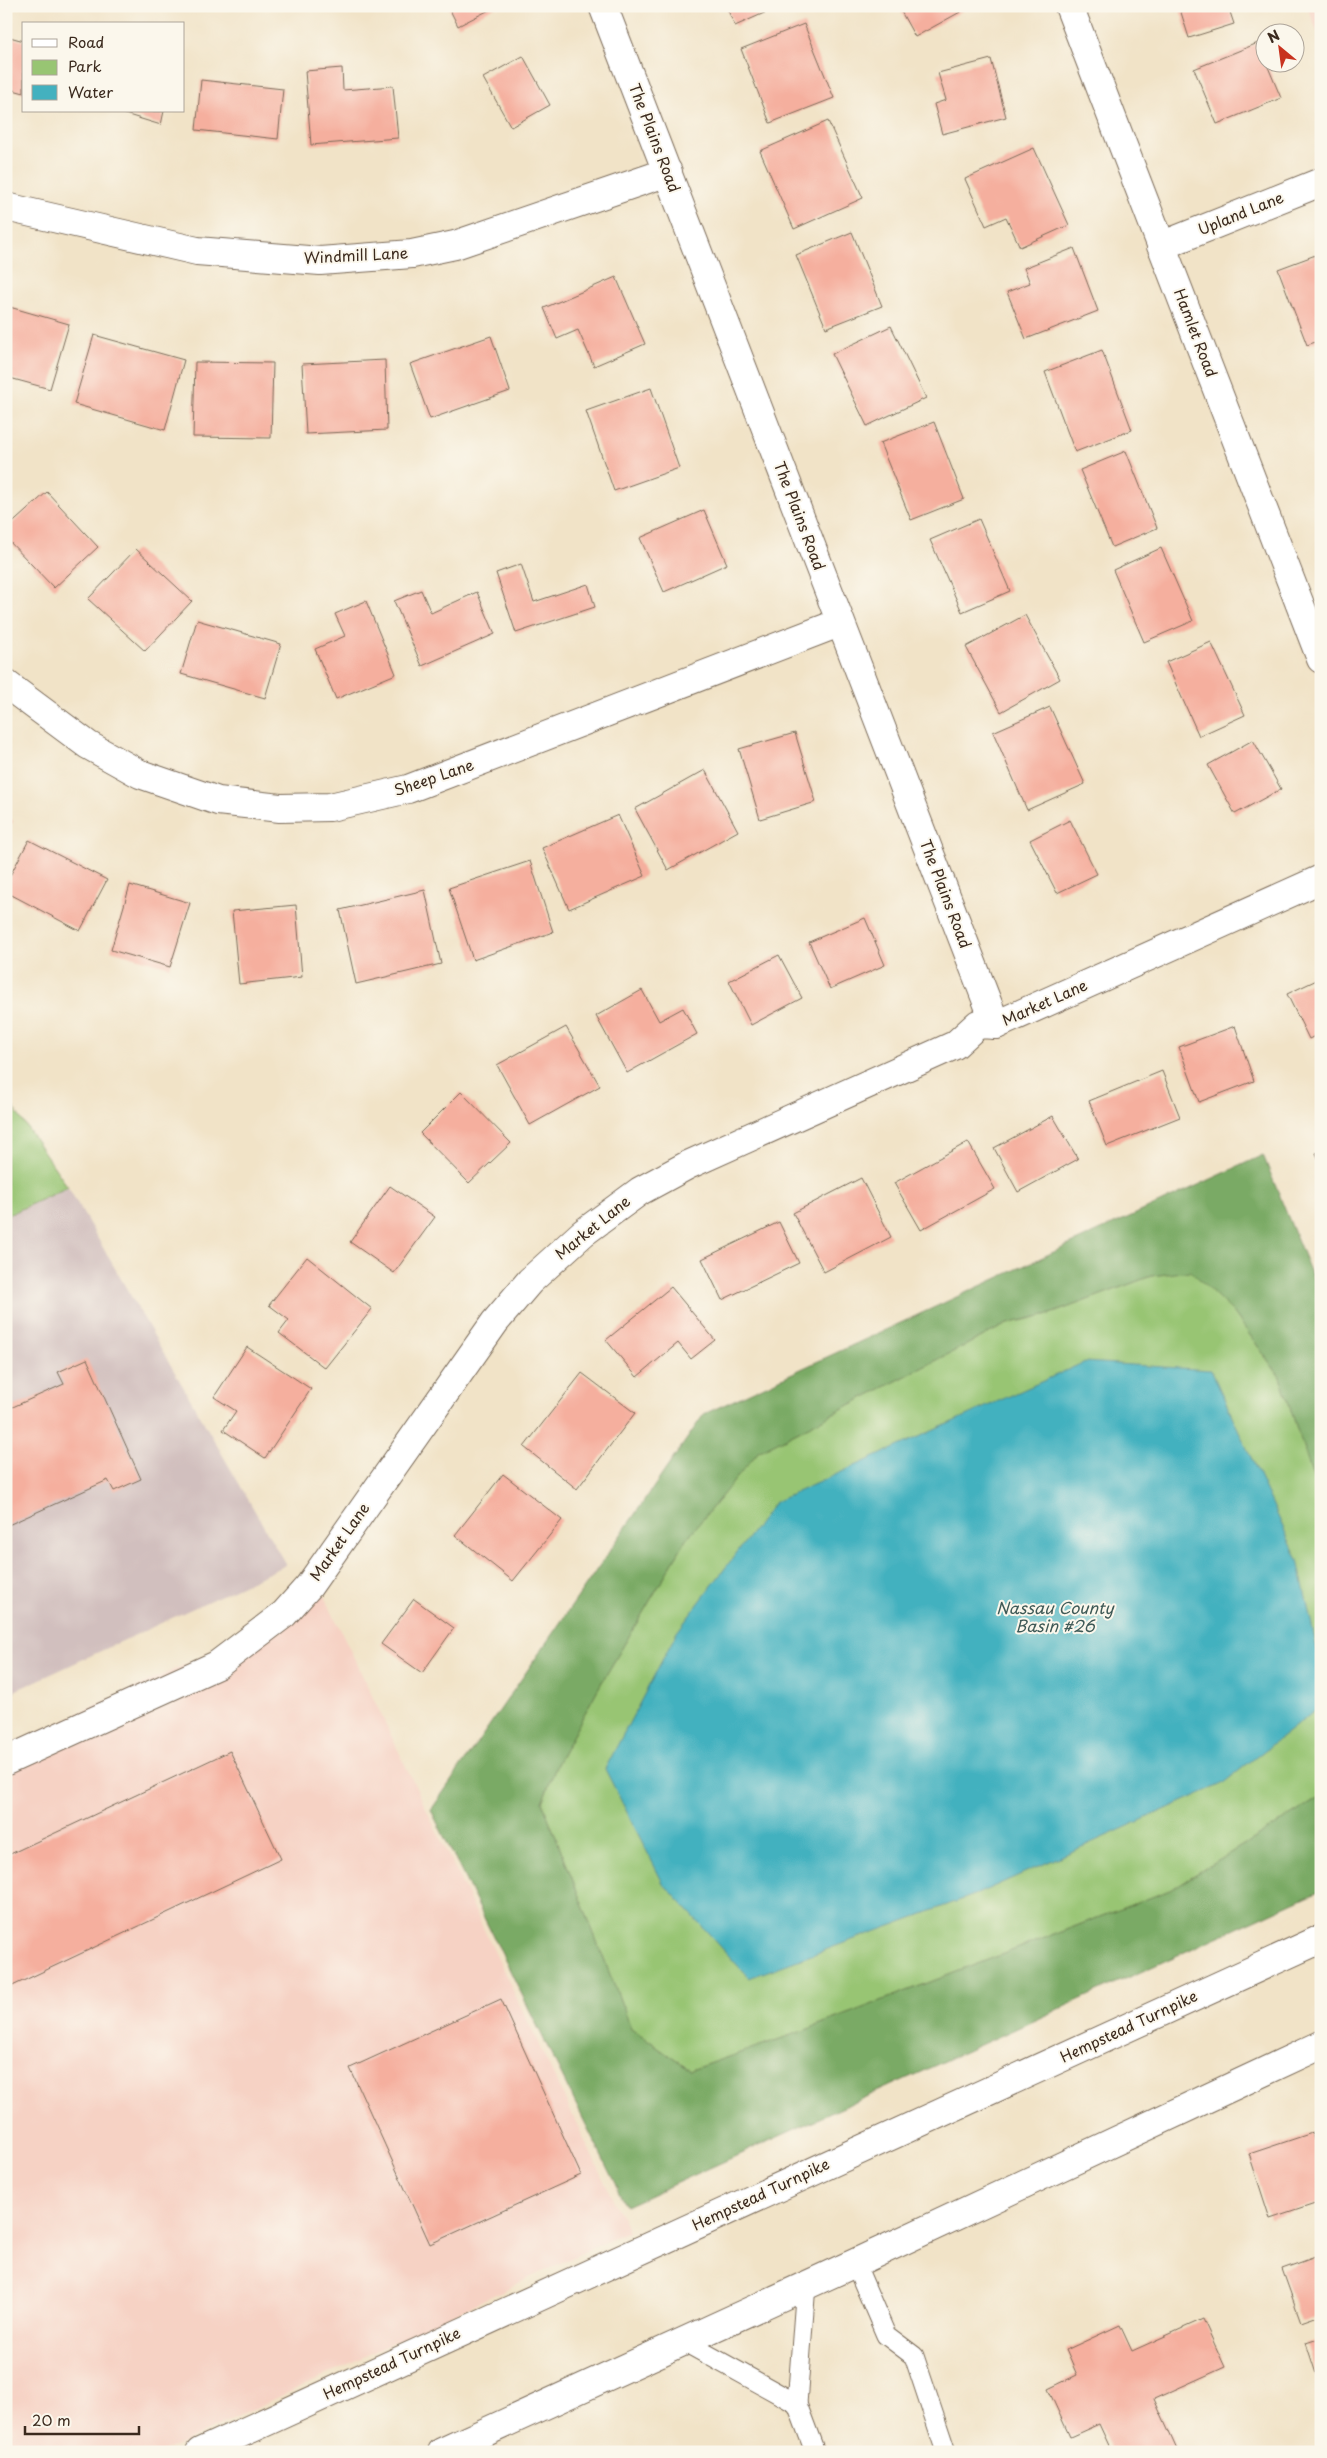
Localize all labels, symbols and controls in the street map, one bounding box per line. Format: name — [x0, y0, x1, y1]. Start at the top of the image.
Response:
legend — [22, 22, 185, 112]
north arrow — [1254, 22, 1304, 72]
text: N — [1264, 24, 1283, 48]
text: Road — [68, 30, 104, 53]
text: Park — [68, 54, 102, 77]
text: Water — [68, 80, 113, 103]
street label: The Plains Road — [624, 80, 687, 195]
street label: Upland Lane — [1194, 185, 1287, 240]
street label: Windmill Lane — [303, 240, 409, 269]
street label: Hamlet Road — [1169, 285, 1224, 380]
street label: The Plains Road — [769, 458, 832, 573]
street label: Sheep Lane — [390, 752, 477, 801]
street label: The Plains Road — [915, 836, 978, 951]
street label: Market Lane — [998, 973, 1091, 1031]
street label: Market Lane — [549, 1189, 635, 1264]
street label: Market Lane — [303, 1497, 374, 1585]
water label: Nassau County Basin #26 — [996, 1595, 1115, 1637]
street label: Hempstead Turnpike — [1056, 1984, 1201, 2068]
street label: Hempstead Turnpike — [688, 2152, 833, 2236]
street label: Hempstead Turnpike — [319, 2321, 464, 2405]
scale bar — [25, 2403, 139, 2435]
text: 20 m — [32, 2408, 71, 2431]

